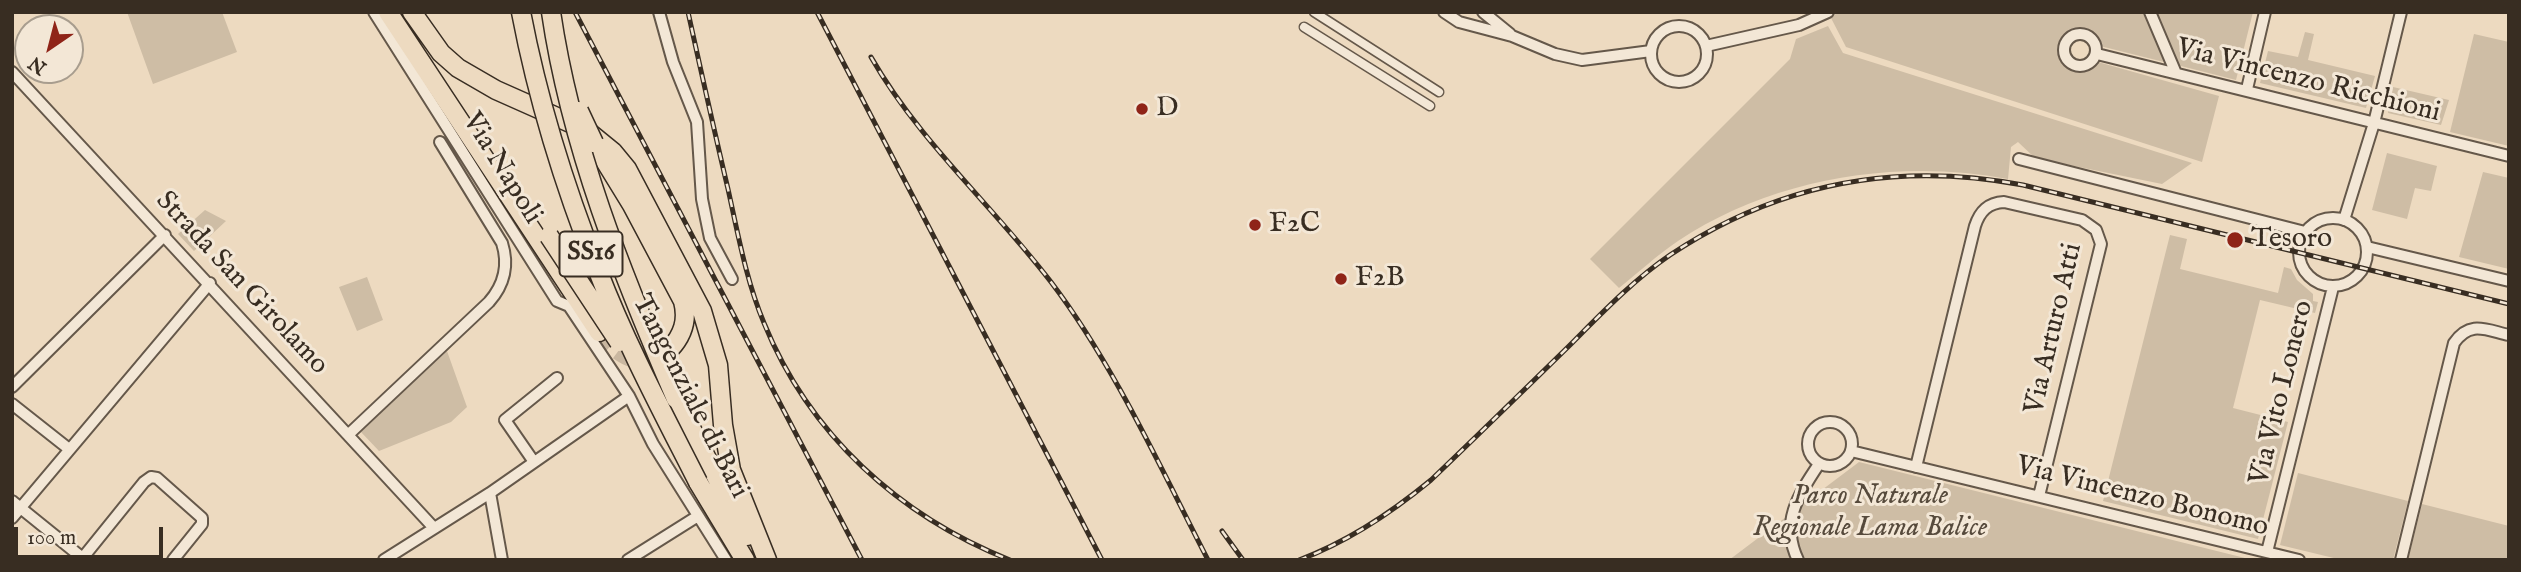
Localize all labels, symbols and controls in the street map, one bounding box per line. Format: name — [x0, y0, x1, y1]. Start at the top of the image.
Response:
north arrow — [14, 14, 84, 84]
street label: Via Vincenzo Ricchioni — [2173, 33, 2443, 131]
text: N — [24, 50, 52, 79]
place label: D — [1156, 92, 1178, 126]
marker: D — [1134, 101, 1150, 117]
street label: Via Napoli — [454, 107, 548, 231]
street label: Strada San Girolamo — [147, 185, 335, 383]
place label: F2C — [1269, 208, 1320, 242]
marker: F2C — [1247, 217, 1263, 233]
place label: Tesoro — [2251, 223, 2332, 257]
marker: Tesoro — [2225, 230, 2245, 250]
road number: SS16 — [560, 232, 622, 276]
street label: Via Arturo Atti — [2019, 240, 2091, 418]
place label: F2B — [1355, 262, 1404, 296]
marker: F2B — [1333, 271, 1349, 287]
street label: Tangenziale di Bari — [623, 289, 755, 505]
street label: Via Vito Lonero — [2244, 297, 2322, 489]
street label: Via Vincenzo Bonomo — [2012, 450, 2272, 546]
park label: Parco Naturale Regionale Lama Balice — [1753, 480, 1987, 546]
scale bar — [18, 512, 166, 556]
text: 100 m — [27, 525, 76, 552]

